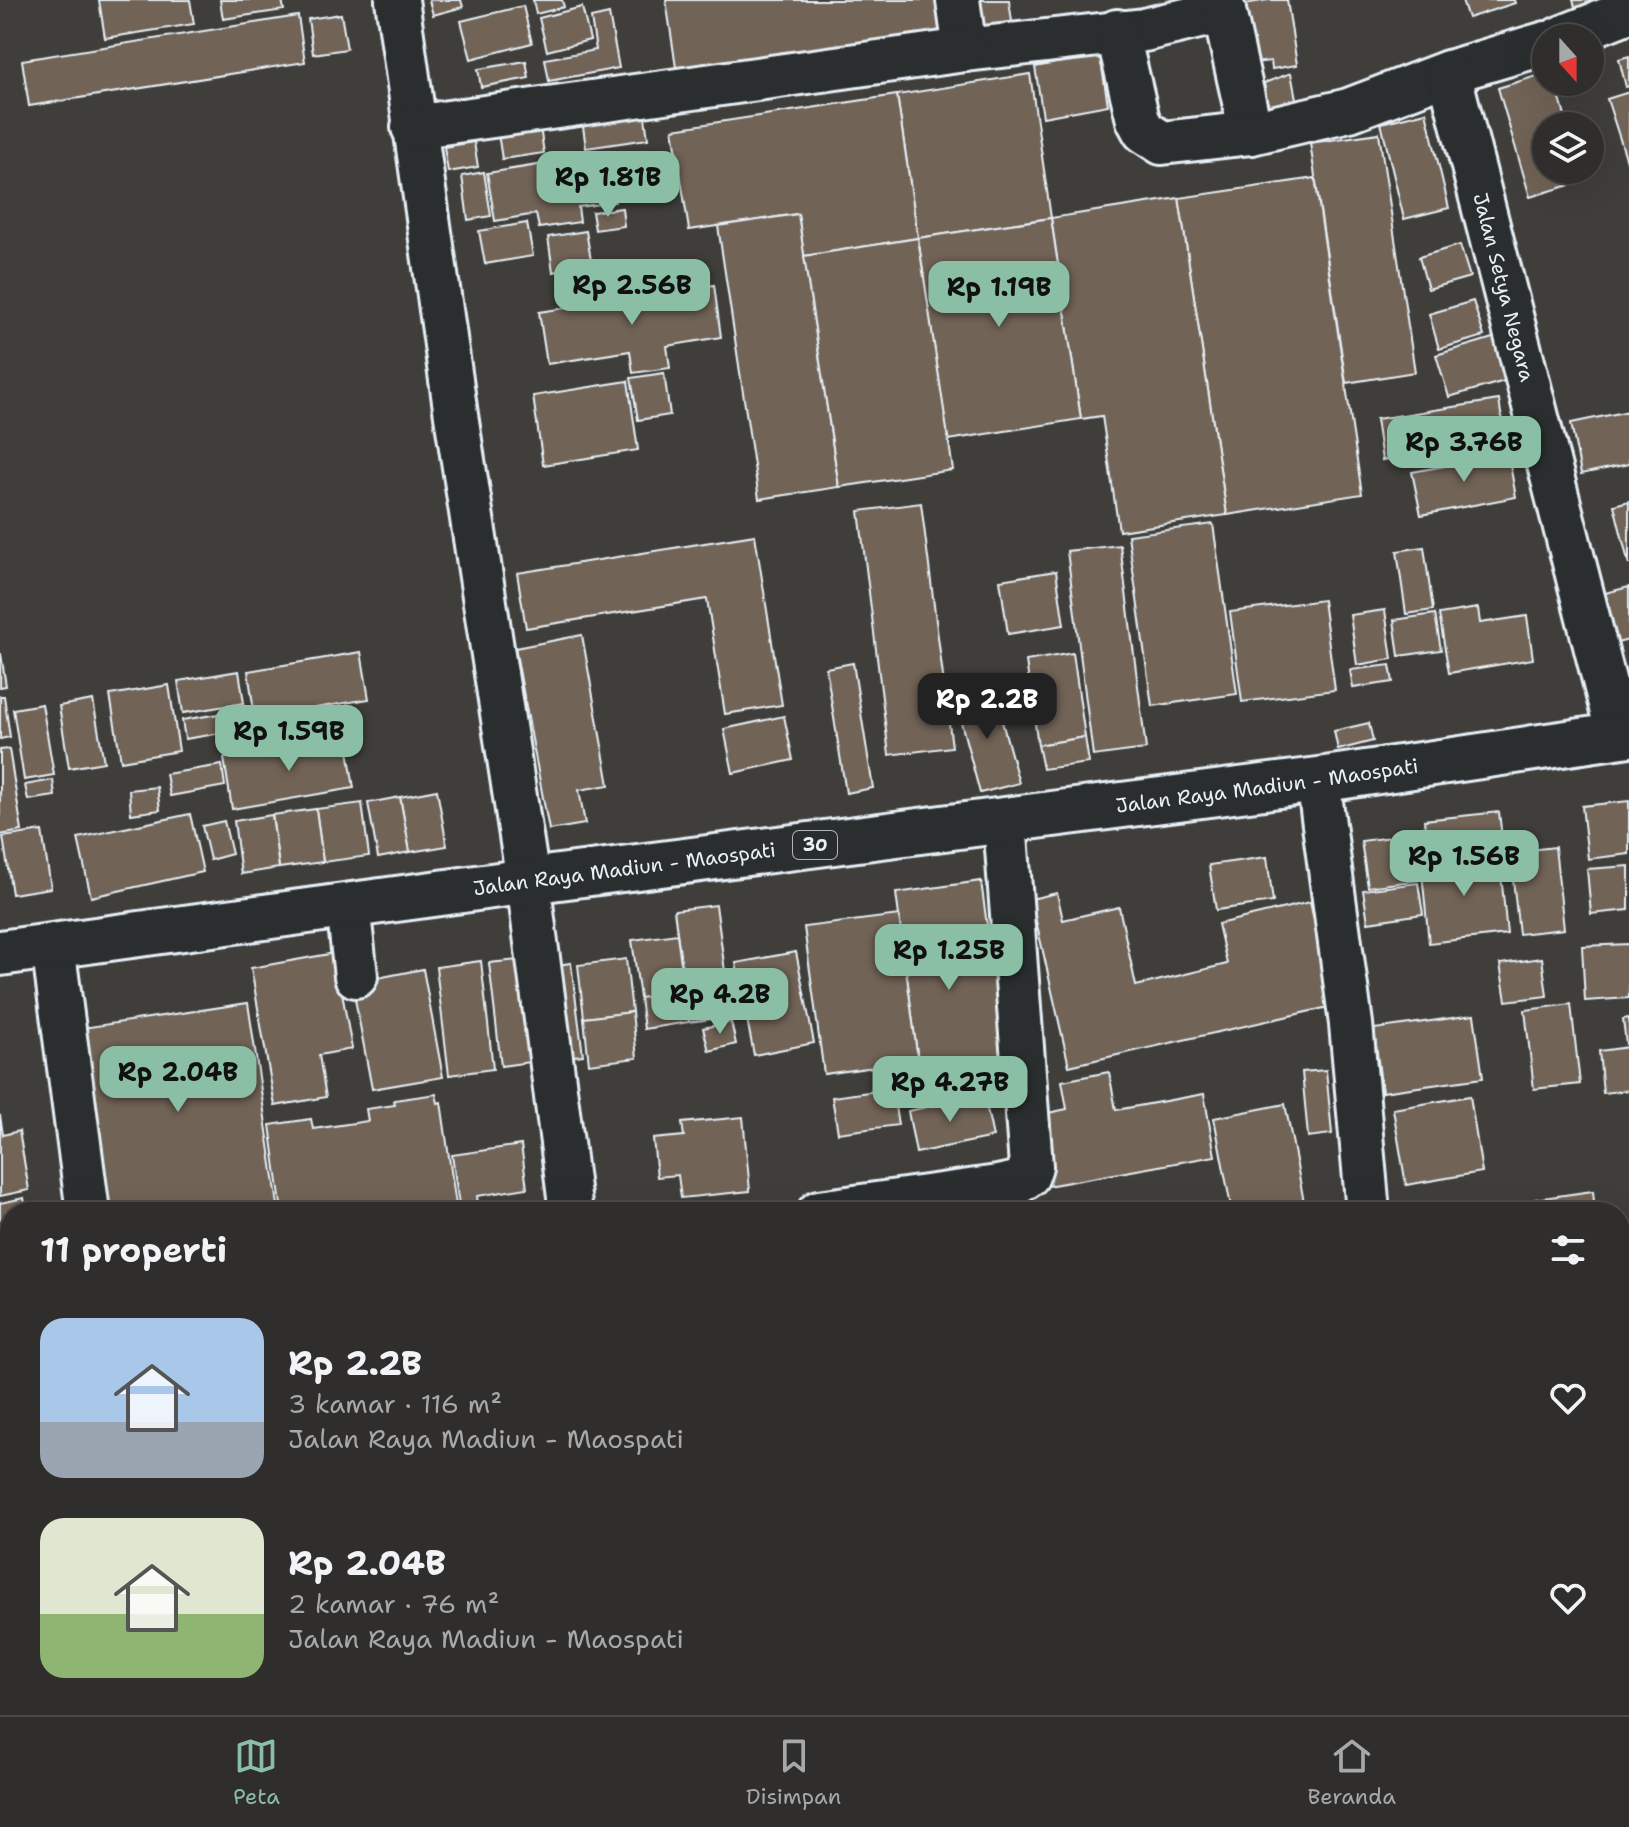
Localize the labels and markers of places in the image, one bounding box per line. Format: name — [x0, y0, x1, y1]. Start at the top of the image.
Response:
pin: Rp 1.81B — [525, 151, 691, 219]
pin: Rp 2.56B — [549, 259, 715, 327]
pin: Rp 1.19B — [916, 261, 1082, 329]
pin: Rp 3.76B — [1381, 416, 1547, 484]
pin: Rp 2.2B — [913, 673, 1061, 741]
pin: Rp 1.59B — [206, 705, 372, 773]
pin: Rp 1.56B — [1381, 830, 1547, 898]
pin: Rp 1.25B — [866, 924, 1032, 992]
pin: Rp 4.2B — [646, 968, 794, 1036]
pin: Rp 2.04B — [95, 1046, 261, 1114]
pin: Rp 4.27B — [867, 1056, 1033, 1124]

